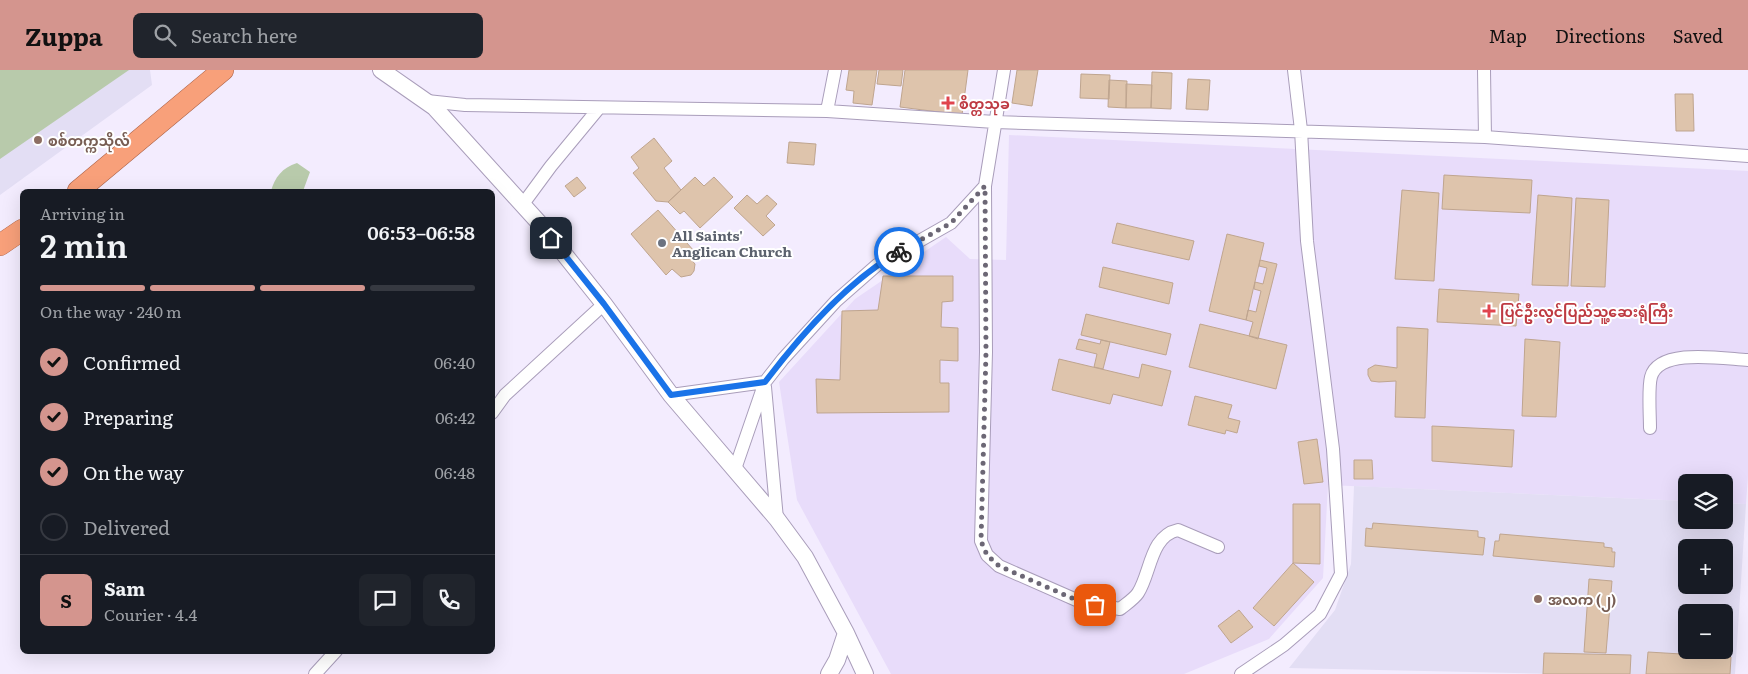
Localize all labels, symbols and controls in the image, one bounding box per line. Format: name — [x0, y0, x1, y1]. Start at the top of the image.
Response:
search box — [133, 13, 483, 58]
text: Zuppa — [25, 18, 103, 53]
icon: search — [151, 21, 179, 49]
text: Search here — [191, 21, 297, 49]
text: Map — [1489, 22, 1527, 49]
text: Directions — [1555, 22, 1645, 49]
text: Saved — [1673, 22, 1723, 49]
place label: စိတ္တသုခ — [959, 93, 1010, 116]
marker: စိတ္တသုခ — [941, 96, 955, 110]
place label: စစ်‌တက္ကသိုလ် — [48, 130, 130, 153]
marker: စစ်‌တက္ကသိုလ် — [32, 134, 44, 146]
text: Arriving in — [40, 201, 125, 225]
pin — [530, 217, 572, 259]
text: 06:53–06:58 — [367, 218, 475, 246]
text: 2 min — [40, 220, 128, 268]
icon: home — [537, 224, 565, 252]
place label: All Saints' Anglican Church — [672, 225, 792, 261]
courier — [874, 227, 924, 277]
marker: All Saints' Anglican Church — [656, 237, 668, 249]
icon: bike — [885, 238, 913, 266]
text: On the way · 240 m — [40, 299, 182, 323]
place label: ပြင်ဦးလွင်ပြည်သူ့ဆေးရုံကြီး — [1500, 301, 1673, 324]
marker: ပြင်ဦးလွင်ပြည်သူ့ဆေးရုံကြီး — [1482, 304, 1496, 318]
icon: check — [40, 348, 68, 376]
text: Confirmed — [83, 348, 181, 376]
text: 06:40 — [434, 350, 475, 374]
icon: check — [40, 403, 68, 431]
text: Preparing — [83, 403, 173, 431]
text: 06:42 — [435, 405, 475, 429]
icon: check — [40, 458, 68, 486]
text: On the way — [83, 458, 184, 486]
text: 06:48 — [435, 460, 475, 484]
map controls — [1678, 474, 1733, 659]
button: layers — [1678, 474, 1733, 529]
text: Delivered — [83, 513, 170, 541]
button: + — [1678, 539, 1733, 594]
text: Sam — [104, 574, 145, 602]
button: chat — [359, 574, 411, 626]
button: phone — [423, 574, 475, 626]
pin — [1074, 584, 1116, 626]
text: S — [60, 586, 72, 614]
place label: အလက (၂) — [1548, 589, 1616, 612]
icon: bag — [1081, 591, 1109, 619]
marker: အလက (၂) — [1532, 593, 1544, 605]
text: Courier · 4.4 — [104, 602, 197, 626]
button: − — [1678, 604, 1733, 659]

